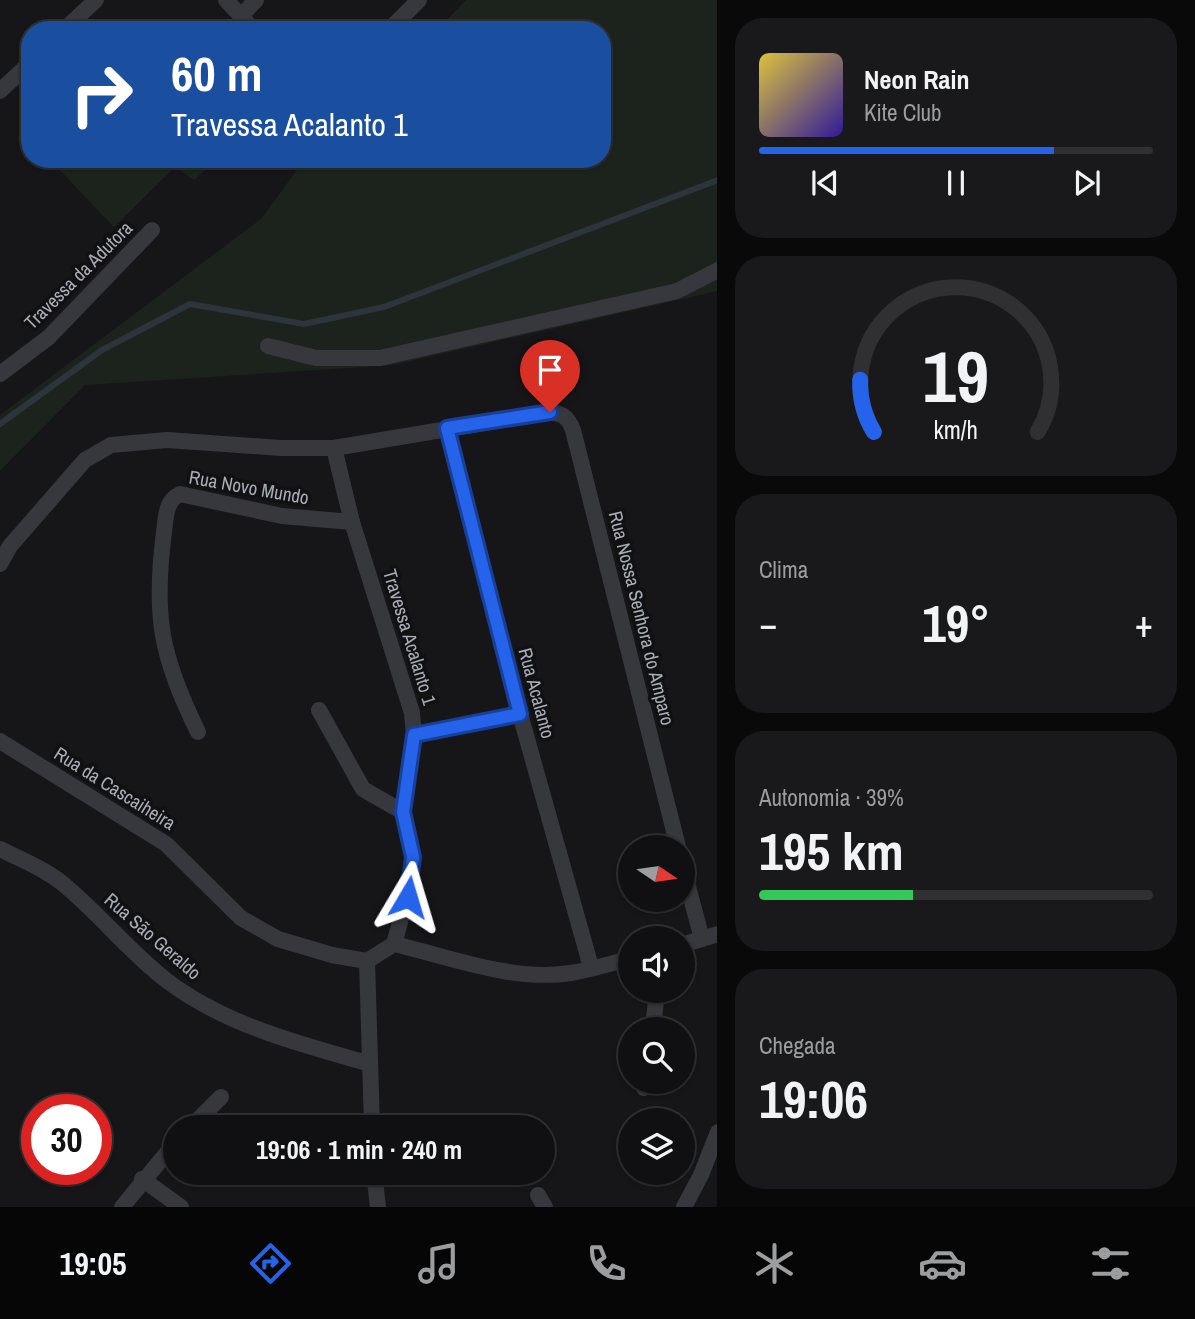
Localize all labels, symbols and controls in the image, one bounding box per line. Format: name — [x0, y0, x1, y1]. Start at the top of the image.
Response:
text: 60 m — [171, 40, 263, 106]
icon: right — [56, 49, 147, 140]
text: Neon Rain — [864, 62, 969, 97]
text: Kite Club — [864, 97, 942, 128]
text: Travessa Acalanto 1 — [171, 103, 408, 146]
icon: previous — [806, 164, 844, 202]
icon: pause — [937, 164, 975, 202]
icon: next — [1068, 164, 1106, 202]
street label: Travessa da Adutora — [18, 215, 138, 335]
text: 19 — [923, 327, 989, 425]
pin — [520, 340, 580, 412]
icon: arrive — [531, 351, 569, 389]
text: km/h — [934, 412, 978, 446]
street label: Rua Novo Mundo — [187, 464, 311, 510]
street label: Rua Nossa Senhora do Amparo — [603, 508, 681, 728]
text: Clima — [759, 554, 808, 585]
street label: Travessa Acalanto 1 — [377, 566, 443, 708]
text: 19° — [922, 588, 990, 658]
text: − — [759, 598, 777, 649]
text: + — [1135, 598, 1153, 649]
street label: Rua Acalanto — [512, 645, 562, 741]
street label: Rua da Cascaiheira — [49, 740, 181, 836]
text: Autonomia · 39% — [759, 782, 904, 813]
text: 195 km — [759, 816, 904, 886]
north arrow — [618, 835, 695, 912]
map controls — [618, 835, 695, 1185]
position arrow — [371, 860, 445, 934]
street label: Rua São Geraldo — [99, 887, 207, 985]
button: sound — [618, 926, 695, 1003]
button: search — [618, 1017, 695, 1094]
text: Chegada — [759, 1030, 836, 1061]
text: 19:06 — [759, 1064, 868, 1134]
speed limit sign: 30 — [21, 1094, 112, 1185]
button: layers — [618, 1108, 695, 1185]
text: 19:06 · 1 min · 240 m — [256, 1132, 462, 1167]
icon: directions — [246, 1239, 295, 1288]
icon: music — [414, 1239, 463, 1288]
icon: phone — [582, 1239, 631, 1288]
icon: climate — [750, 1239, 799, 1288]
icon: car — [918, 1239, 967, 1288]
icon: filters — [1086, 1239, 1135, 1288]
text: 19:05 — [60, 1242, 127, 1285]

